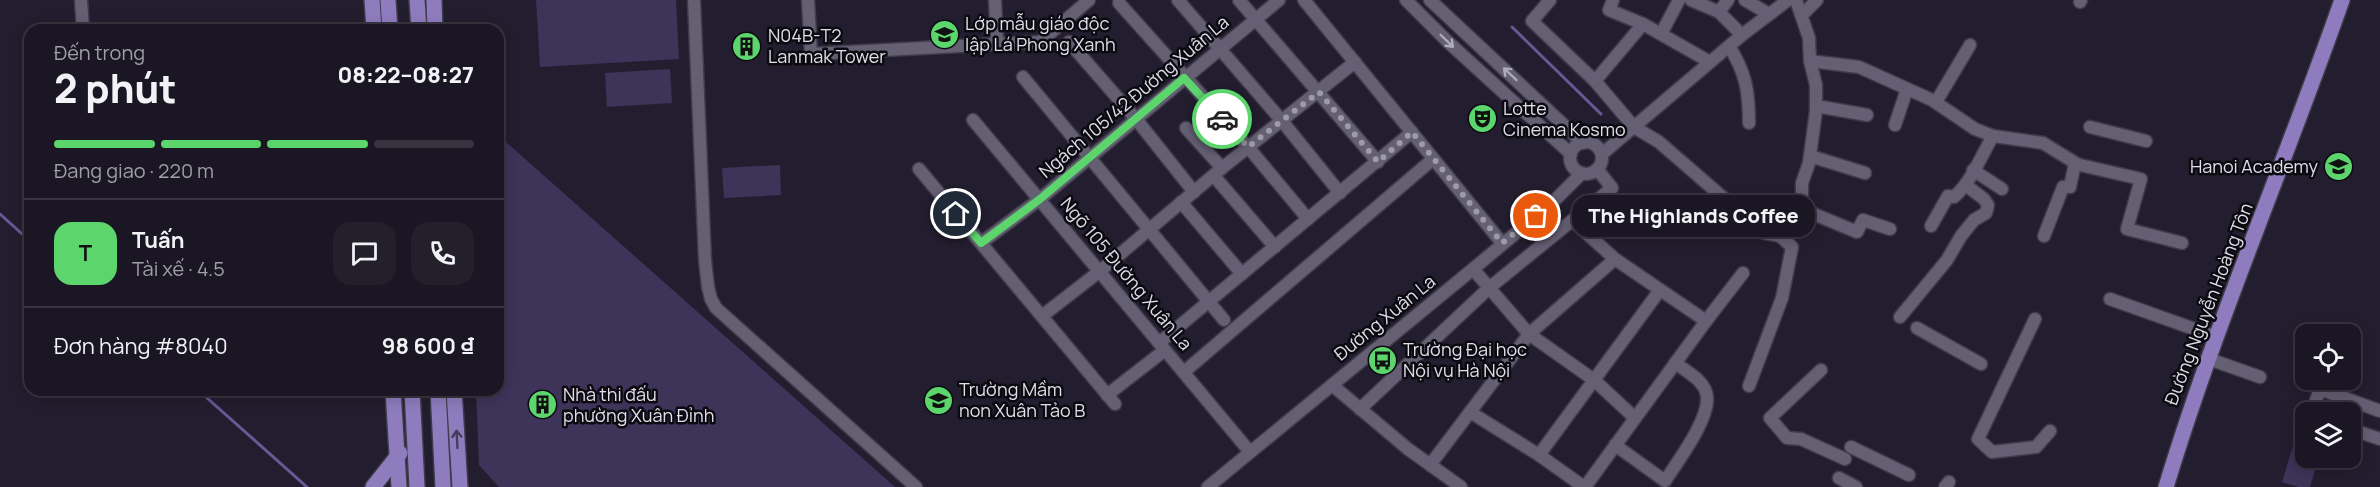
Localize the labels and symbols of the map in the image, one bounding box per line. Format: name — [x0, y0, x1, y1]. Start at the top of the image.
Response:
street label: Ngách 105/42 Đường Xuân La — [1033, 10, 1233, 183]
place label: Lớp mẫu giáo độc lập Lá Phong Xanh — [965, 11, 1116, 56]
school or university icon: Lớp mẫu giáo độc lập Lá Phong Xanh — [928, 18, 960, 50]
place label: N04B-T2 Lanmak Tower — [768, 23, 886, 68]
building icon: N04B-T2 Lanmak Tower — [731, 30, 763, 62]
one-way arrow — [1440, 34, 1455, 48]
one-way arrow — [1503, 67, 1518, 81]
courier — [1192, 89, 1252, 149]
place label: Lotte Cinema Kosmo — [1503, 96, 1626, 141]
theatre icon: Lotte Cinema Kosmo — [1466, 103, 1498, 135]
school or university icon: Hanoi Academy — [2323, 151, 2355, 183]
place label: Hanoi Academy — [2190, 154, 2318, 178]
pin — [930, 188, 981, 239]
pin — [1510, 190, 1561, 241]
street label: Ngõ 105 Đường Xuân La — [1056, 192, 1198, 355]
callout: The Highlands Coffee — [1572, 195, 1815, 237]
street label: Đường Nguyễn Hoàng Tôn — [2158, 199, 2258, 408]
street label: Đường Xuân La — [1329, 269, 1440, 365]
place label: Trường Đại học Nội vụ Hà Nội — [1403, 337, 1527, 382]
bus stop icon: Trường Đại học Nội vụ Hà Nội — [1366, 344, 1398, 376]
place label: Trường Mầm non Xuân Tảo B — [959, 377, 1085, 422]
place label: Nhà thi đấu phường Xuân Đỉnh — [563, 382, 714, 427]
school or university icon: Trường Mầm non Xuân Tảo B — [922, 384, 954, 416]
building icon: Nhà thi đấu phường Xuân Đỉnh — [526, 389, 558, 421]
one-way arrow — [451, 429, 462, 449]

